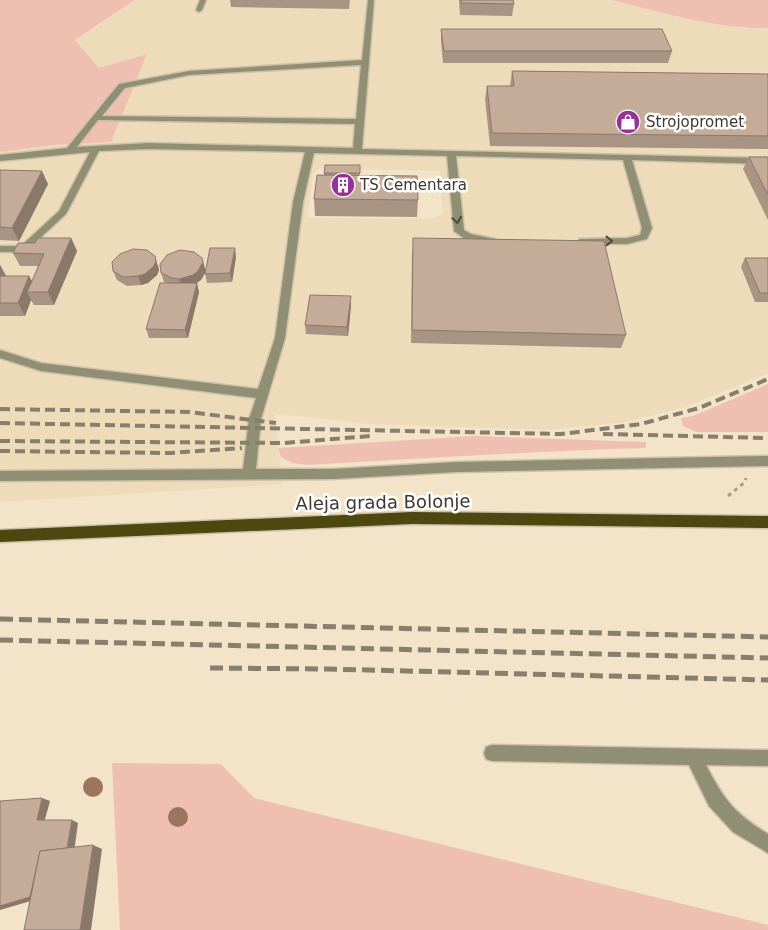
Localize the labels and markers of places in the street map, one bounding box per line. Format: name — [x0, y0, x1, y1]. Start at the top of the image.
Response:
shop icon: Strojopromet — [615, 109, 641, 135]
place label: Strojopromet — [646, 113, 744, 131]
building icon: TS Cementara — [330, 172, 356, 198]
place label: TS Cementara — [359, 176, 467, 194]

